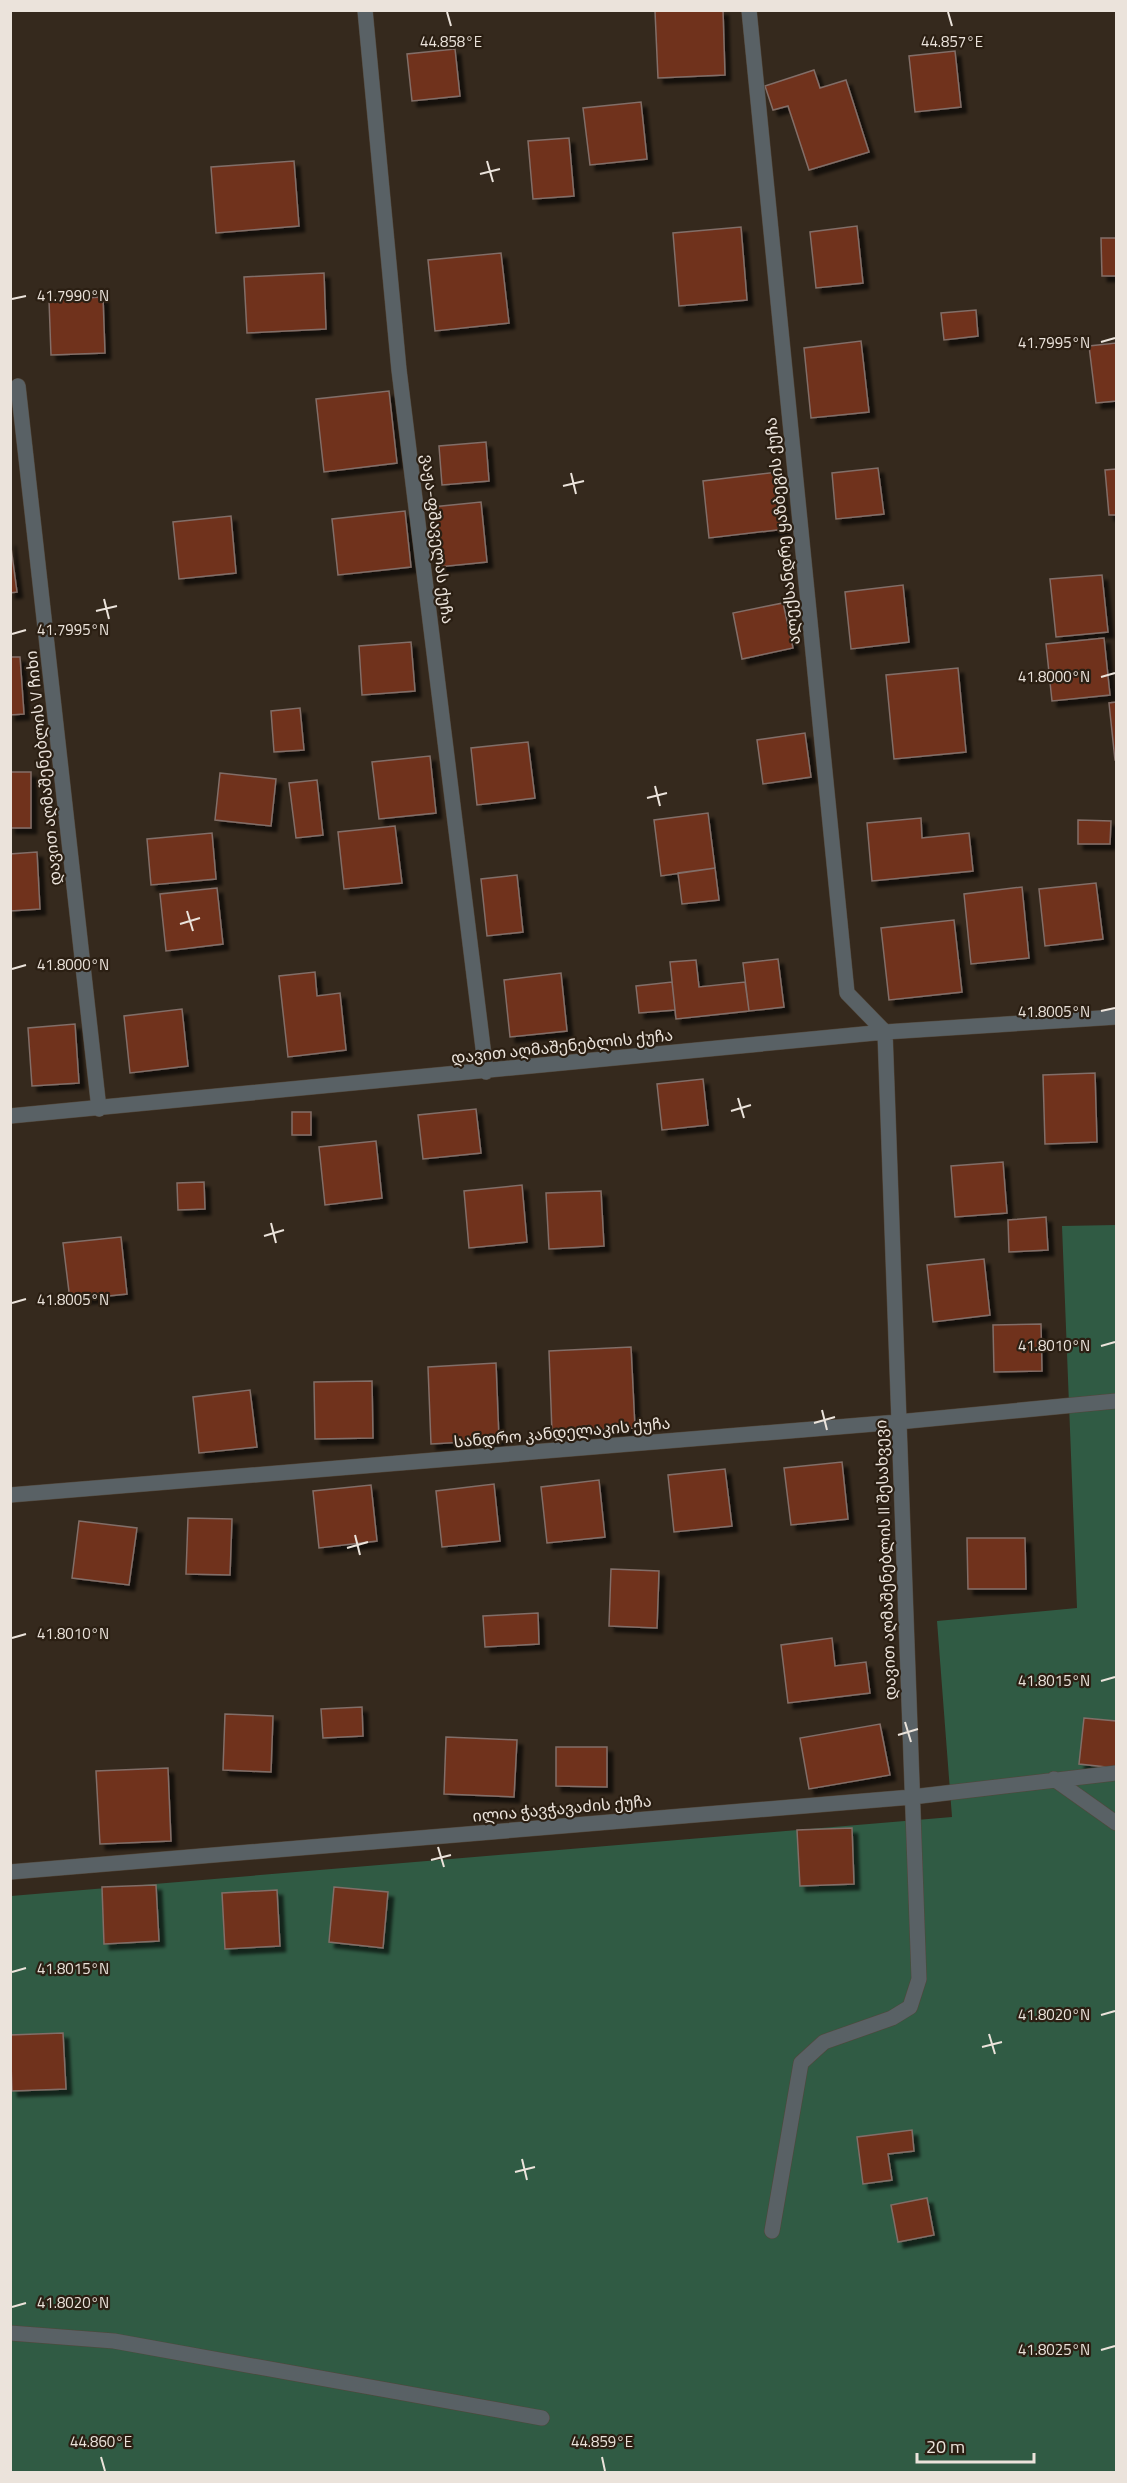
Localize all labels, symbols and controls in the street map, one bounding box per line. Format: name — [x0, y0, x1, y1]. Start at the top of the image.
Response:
text: 44.858°E — [420, 30, 482, 53]
text: 44.857°E — [921, 30, 983, 53]
text: 41.7990°N — [37, 284, 109, 307]
text: 41.7995°N — [1018, 331, 1090, 354]
street label: ალექსანდრე ყაზბეგის ქუჩა — [758, 416, 806, 646]
street label: ვაჟა-ფშაველას ქუჩა — [416, 453, 460, 625]
text: 41.7995°N — [37, 618, 109, 641]
street label: დავით აღმაშენებლის V ჩიხი — [19, 649, 67, 887]
text: 41.8000°N — [1018, 665, 1090, 688]
text: 41.8000°N — [37, 953, 109, 976]
text: 41.8005°N — [1018, 1000, 1090, 1023]
street label: დავით აღმაშენებლის ქუჩა — [450, 1022, 674, 1070]
text: 41.8005°N — [37, 1288, 109, 1311]
text: 41.8010°N — [1018, 1334, 1090, 1357]
street label: სანდრო კანდელაკის ქუჩა — [453, 1411, 671, 1453]
street label: დავით აღმაშენებლის II შესახვევი — [868, 1419, 902, 1701]
text: 41.8010°N — [37, 1622, 109, 1645]
text: 41.8015°N — [1018, 1669, 1090, 1692]
street label: ილია ჭავჭავაძის ქუჩა — [471, 1788, 653, 1828]
text: 41.8015°N — [37, 1957, 109, 1980]
text: 41.8020°N — [1018, 2003, 1090, 2026]
text: 41.8020°N — [37, 2291, 109, 2314]
text: 41.8025°N — [1018, 2338, 1090, 2361]
scale bar — [917, 2426, 1034, 2464]
text: 44.860°E — [70, 2430, 132, 2453]
text: 44.859°E — [571, 2430, 633, 2453]
text: 20 m — [926, 2433, 965, 2460]

